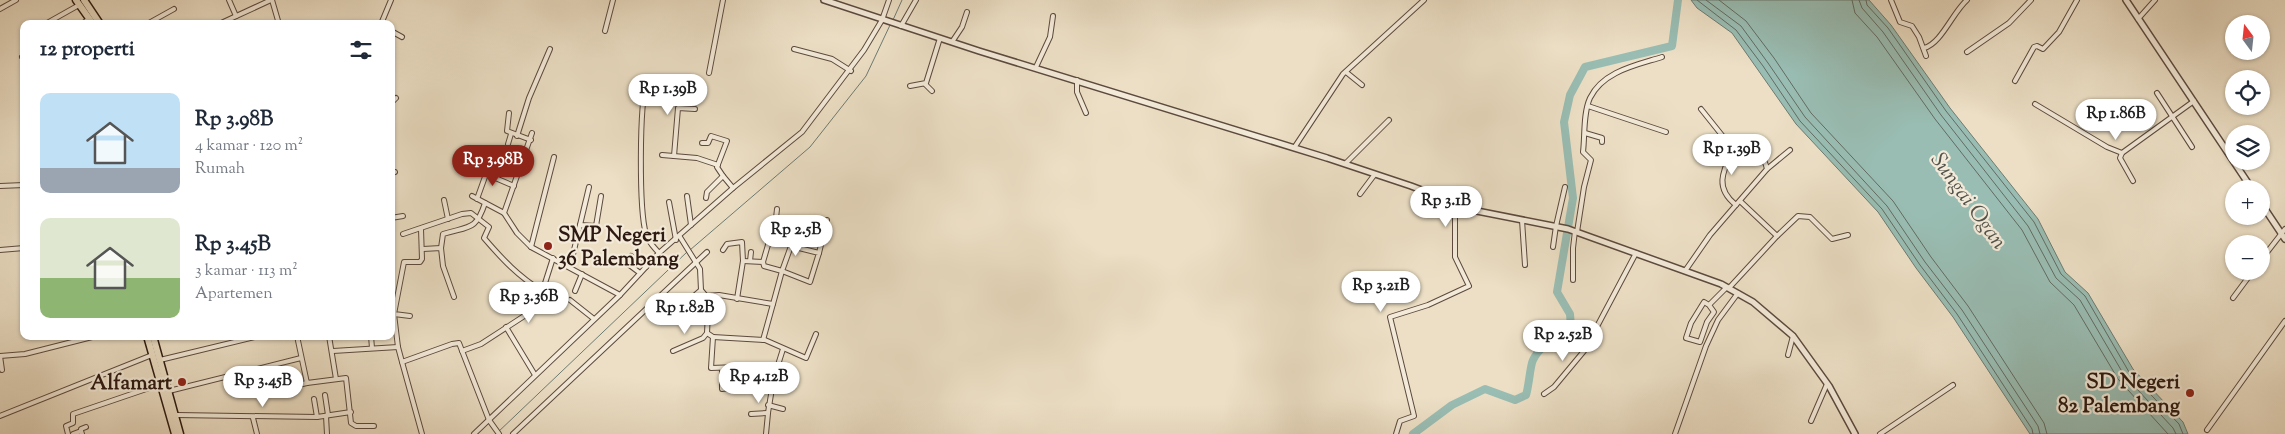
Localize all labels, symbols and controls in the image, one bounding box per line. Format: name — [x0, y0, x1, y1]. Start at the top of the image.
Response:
north arrow — [2225, 15, 2270, 60]
map controls — [2225, 15, 2270, 280]
text: 12 properti — [40, 35, 135, 65]
icon: filters — [347, 36, 375, 64]
button: locate — [2225, 70, 2270, 115]
pin: Rp 1.39B — [616, 74, 720, 116]
text: Rp 1.39B — [639, 78, 697, 101]
pin: Rp 1.86B — [2064, 98, 2168, 141]
text: Rp 1.86B — [2086, 103, 2146, 126]
text: Rp 3.98B — [195, 105, 273, 135]
icon: home — [80, 113, 140, 173]
button: layers — [2225, 125, 2270, 170]
pin: Rp 1.39B — [1680, 134, 1784, 176]
text: 4 kamar · 120 m² — [195, 135, 303, 158]
text: Rp 1.39B — [1703, 138, 1761, 161]
pin: Rp 3.98B — [441, 144, 545, 187]
water label: Sungai Ogan — [1921, 147, 2014, 257]
text: Rp 3.98B — [463, 149, 523, 172]
text: Rumah — [195, 158, 245, 181]
button: + — [2225, 180, 2270, 225]
pin: Rp 3.1B — [1400, 186, 1492, 228]
text: Rp 3.1B — [1421, 190, 1471, 213]
pin: Rp 2.5B — [750, 214, 842, 257]
text: Rp 2.5B — [771, 219, 821, 242]
place label: SMP Negeri 36 Palembang — [558, 221, 679, 275]
text: Rp 3.45B — [195, 230, 271, 260]
button: − — [2225, 235, 2270, 280]
icon: home — [80, 238, 140, 298]
marker: SMP Negeri 36 Palembang — [542, 240, 554, 252]
text: 3 kamar · 113 m² — [195, 260, 298, 283]
pin: Rp 3.21B — [1329, 270, 1433, 313]
text: Rp 3.21B — [1352, 275, 1410, 298]
pin: Rp 3.36B — [477, 282, 581, 324]
text: Apartemen — [195, 283, 273, 306]
text: Rp 3.36B — [500, 286, 558, 309]
pin: Rp 1.82B — [633, 292, 737, 335]
text: Rp 1.82B — [656, 297, 714, 320]
pin: Rp 2.52B — [1511, 320, 1615, 362]
text: Rp 2.52B — [1534, 324, 1592, 347]
pin: Rp 4.12B — [707, 362, 811, 404]
pin: Rp 3.45B — [211, 366, 315, 408]
text: Rp 4.12B — [730, 366, 788, 389]
place label: SD Negeri 82 Palembang — [2058, 368, 2181, 422]
place label: Alfamart — [90, 369, 173, 399]
text: Rp 3.45B — [234, 370, 292, 393]
marker: Alfamart — [176, 376, 188, 388]
marker: SD Negeri 82 Palembang — [2184, 387, 2196, 399]

